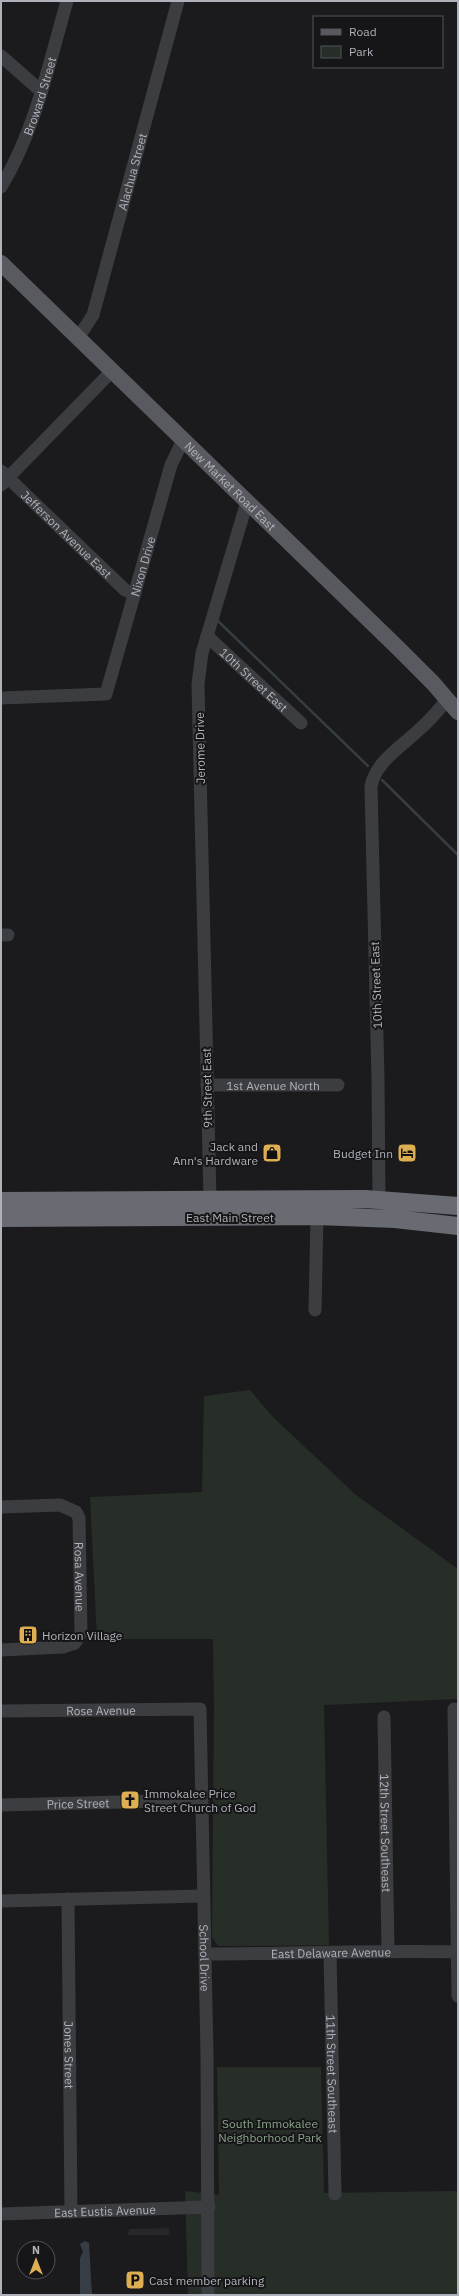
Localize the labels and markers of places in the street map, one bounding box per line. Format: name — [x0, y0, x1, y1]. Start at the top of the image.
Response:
place label: Jack and Ann's Hardware — [173, 1139, 258, 1168]
shop icon: Jack and Ann's Hardware — [261, 1142, 283, 1164]
hotel icon: Budget Inn — [396, 1142, 418, 1164]
place label: Budget Inn — [333, 1146, 393, 1161]
building icon: Horizon Village — [17, 1624, 39, 1646]
place label: Horizon Village — [42, 1628, 123, 1643]
place label: Immokalee Price Street Church of God — [144, 1786, 256, 1815]
church icon: Immokalee Price Street Church of God — [119, 1789, 141, 1811]
parking icon: Cast member parking — [124, 2269, 146, 2291]
place label: Cast member parking — [149, 2273, 265, 2288]

